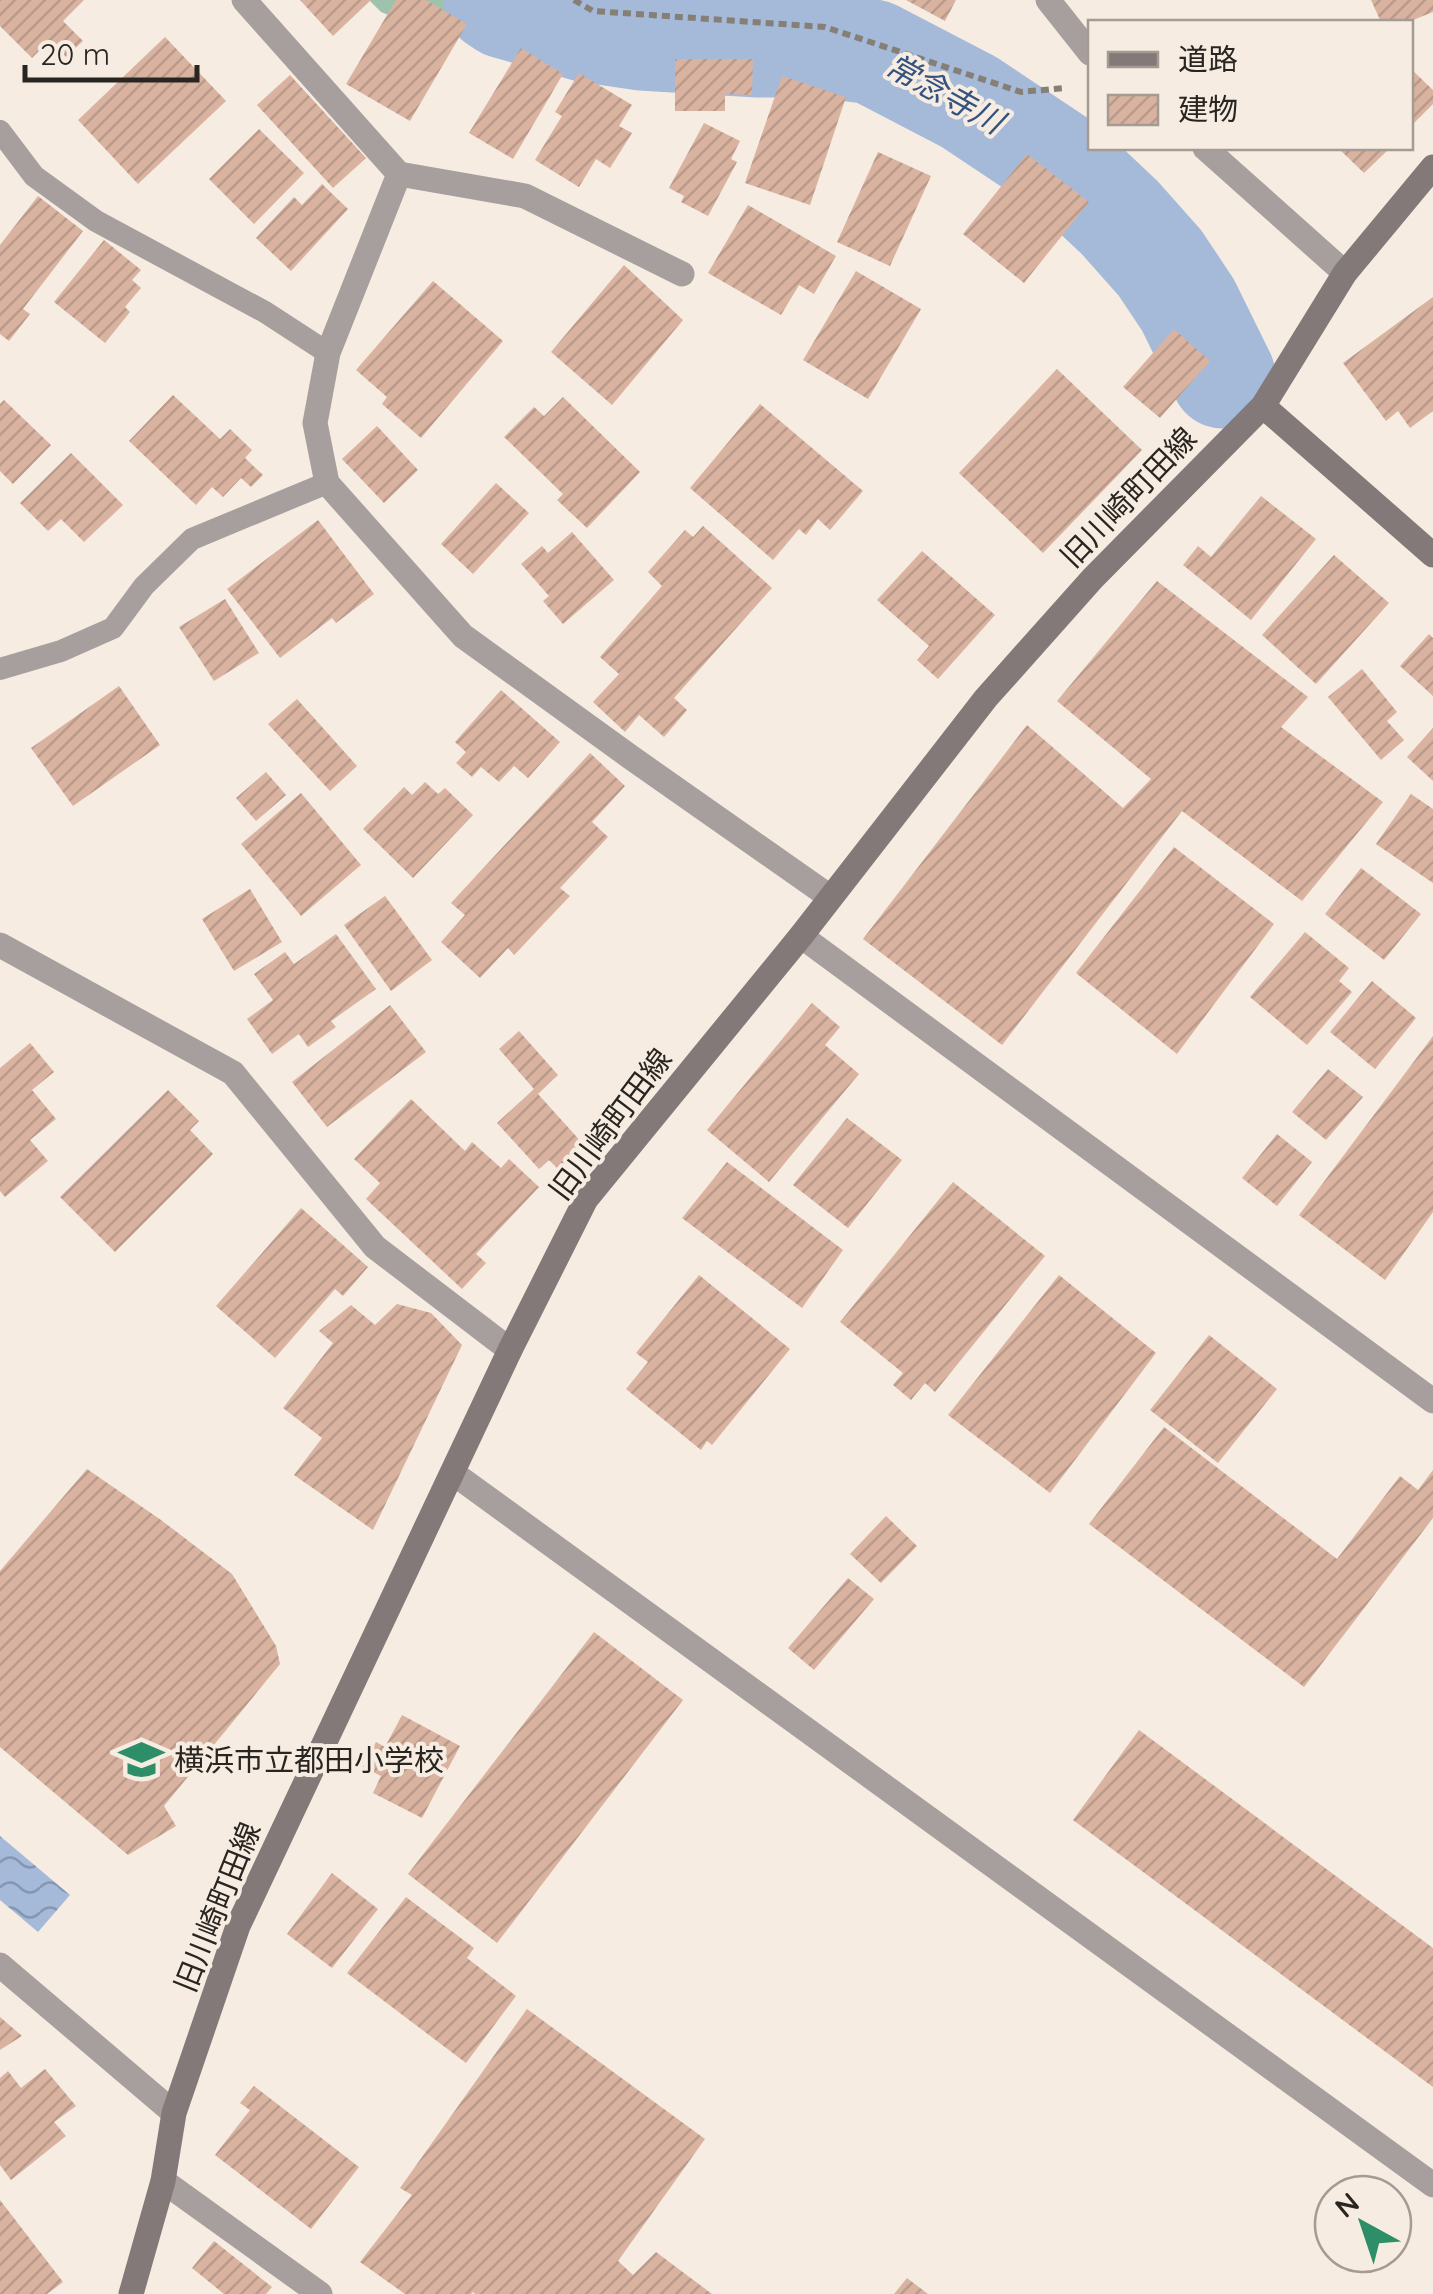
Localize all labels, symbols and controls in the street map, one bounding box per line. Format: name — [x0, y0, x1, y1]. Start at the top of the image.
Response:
scale bar — [25, 20, 198, 82]
legend — [1088, 20, 1413, 150]
text: 20 m — [40, 35, 110, 73]
text: 道路 — [1178, 40, 1238, 78]
water label: 常念寺川 — [879, 44, 1013, 143]
text: 建物 — [1178, 90, 1238, 128]
street label: 旧川崎町田線 — [1052, 419, 1204, 575]
street label: 旧川崎町田線 — [541, 1041, 679, 1207]
school or university icon: 横浜市立都田小学校 — [117, 1736, 165, 1784]
place label: 横浜市立都田小学校 — [174, 1741, 444, 1779]
street label: 旧川崎町田線 — [166, 1816, 268, 1998]
north arrow — [1313, 2174, 1413, 2274]
text: N — [1327, 2184, 1366, 2224]

